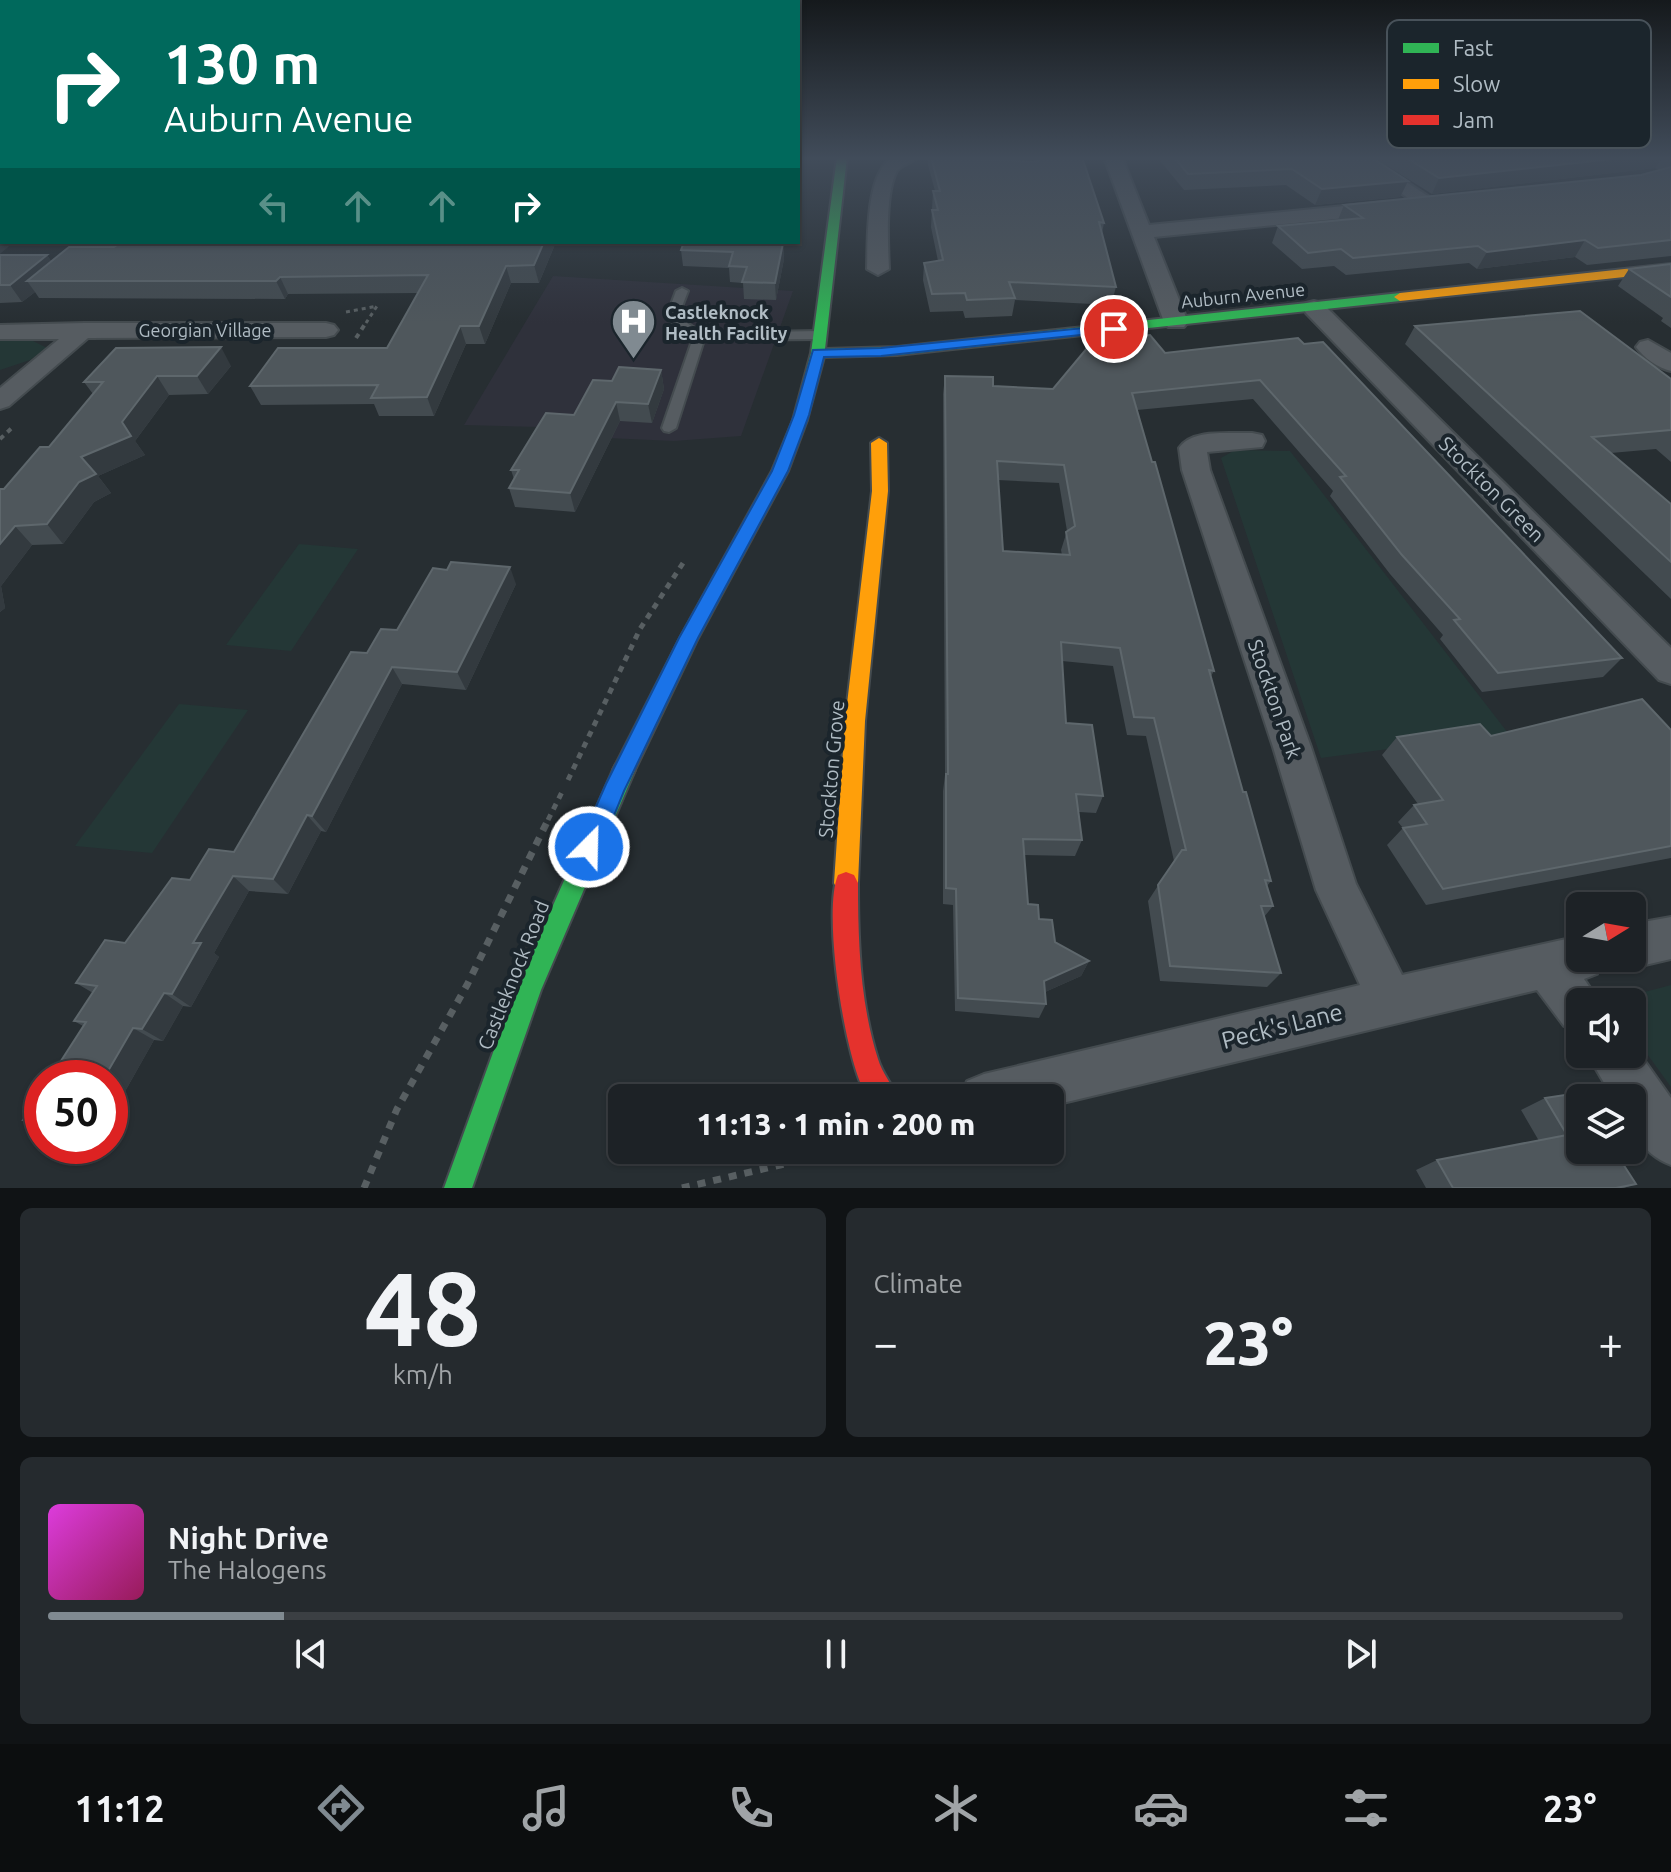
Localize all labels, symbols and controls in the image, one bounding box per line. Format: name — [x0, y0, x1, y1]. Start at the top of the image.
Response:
legend — [1387, 20, 1651, 148]
icon: right — [32, 32, 136, 136]
text: 130 m — [164, 32, 320, 95]
text: Fast — [1453, 35, 1494, 60]
text: Slow — [1453, 71, 1500, 96]
text: Auburn Avenue — [164, 98, 413, 139]
text: Jam — [1453, 107, 1494, 132]
icon: left — [252, 184, 296, 228]
icon: ahead — [336, 184, 380, 228]
icon: ahead — [420, 184, 464, 228]
icon: right — [504, 184, 548, 228]
street label: Auburn Avenue — [1180, 279, 1306, 311]
pin — [1080, 295, 1148, 363]
hospital icon: Castleknock Health Facility — [610, 298, 658, 361]
place label: Castleknock Health Facility — [665, 302, 788, 343]
icon: arrive — [1092, 307, 1136, 351]
street label: Georgian Village — [139, 320, 271, 340]
street label: Stockton Green — [1435, 432, 1549, 546]
street label: Stockton Park — [1244, 636, 1306, 762]
street label: Stockton Grove — [814, 699, 848, 839]
position arrow — [547, 805, 631, 889]
north arrow — [1566, 892, 1646, 972]
map controls — [1566, 892, 1646, 1164]
street label: Castleknock Road — [473, 897, 553, 1053]
button: sound — [1566, 988, 1646, 1068]
street label: Peck's Lane — [1219, 998, 1345, 1054]
speed limit sign: 50 — [24, 1060, 128, 1164]
button: layers — [1566, 1084, 1646, 1164]
text: 11:13 · 1 min · 200 m — [697, 1107, 975, 1141]
text: 48 — [364, 1249, 481, 1366]
text: Climate — [874, 1269, 963, 1298]
text: 23° — [1204, 1309, 1293, 1376]
text: − — [874, 1318, 898, 1367]
text: + — [1598, 1318, 1623, 1367]
text: km/h — [393, 1360, 453, 1389]
text: Night Drive — [168, 1521, 329, 1555]
text: The Halogens — [168, 1555, 327, 1584]
icon: previous — [289, 1632, 333, 1676]
icon: pause — [814, 1632, 858, 1676]
icon: next — [1339, 1632, 1383, 1676]
icon: directions — [313, 1780, 369, 1836]
icon: music — [518, 1780, 574, 1836]
icon: phone — [723, 1780, 779, 1836]
icon: climate — [928, 1780, 984, 1836]
icon: car — [1133, 1780, 1189, 1836]
icon: filters — [1338, 1780, 1394, 1836]
text: 11:12 — [74, 1788, 165, 1829]
text: 23° — [1543, 1788, 1596, 1829]

